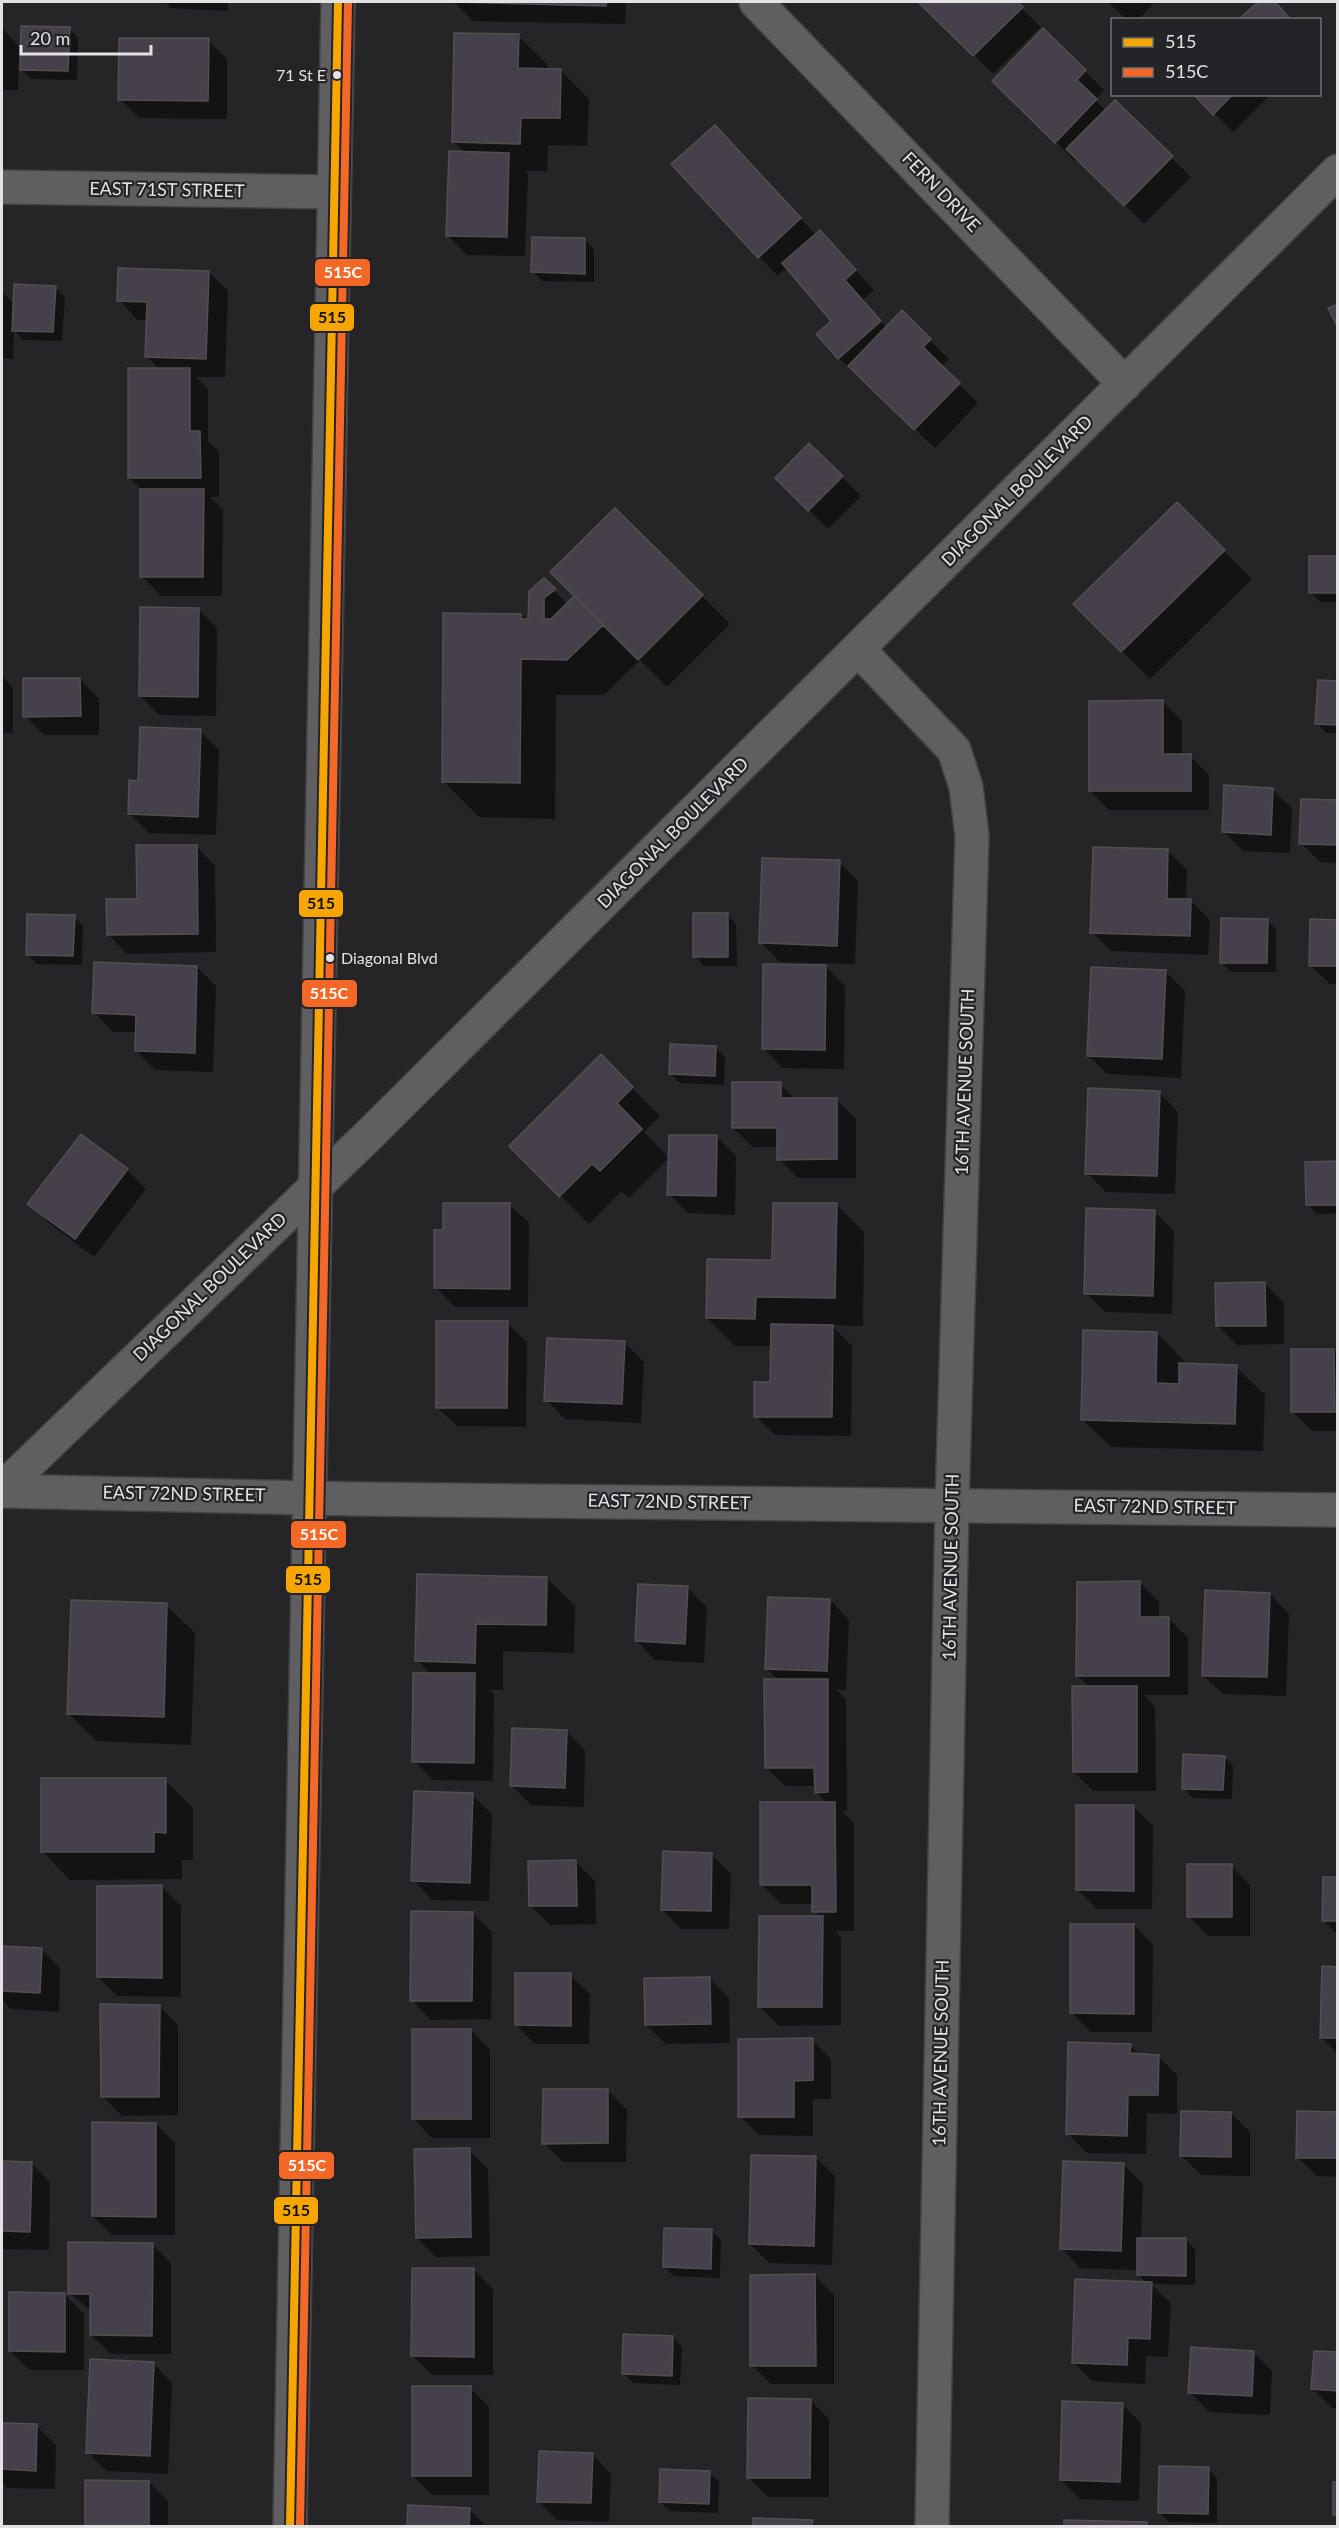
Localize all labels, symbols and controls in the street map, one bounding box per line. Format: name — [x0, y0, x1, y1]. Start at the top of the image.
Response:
scale bar — [21, 18, 152, 56]
legend — [1111, 18, 1321, 96]
text: 20 m — [30, 27, 70, 49]
text: 515 — [1165, 30, 1196, 52]
text: 515C — [1165, 60, 1208, 82]
place label: 71 St E — [276, 65, 326, 84]
marker: 71 St E — [331, 69, 343, 81]
street label: FERN DRIVE — [898, 147, 985, 236]
street label: EAST 71ST STREET — [89, 177, 245, 201]
line badge: 515C — [314, 258, 371, 287]
text: 515C — [324, 262, 363, 281]
line badge: 515 — [309, 303, 355, 332]
text: 515 — [318, 307, 346, 326]
street label: DIAGONAL BOULEVARD — [936, 410, 1096, 570]
street label: DIAGONAL BOULEVARD — [592, 752, 752, 912]
line badge: 515 — [298, 889, 344, 918]
text: 515 — [307, 893, 335, 912]
place label: Diagonal Blvd — [341, 948, 438, 967]
marker: Diagonal Blvd — [324, 952, 336, 964]
line badge: 515C — [301, 979, 358, 1008]
text: 515C — [310, 983, 349, 1002]
street label: 16TH AVENUE SOUTH — [950, 988, 978, 1176]
street label: DIAGONAL BOULEVARD — [128, 1207, 291, 1365]
street label: 16TH AVENUE SOUTH — [937, 1473, 963, 1661]
street label: EAST 72ND STREET — [102, 1481, 266, 1505]
street label: EAST 72ND STREET — [587, 1489, 751, 1513]
street label: EAST 72ND STREET — [1073, 1494, 1237, 1518]
line badge: 515C — [290, 1520, 347, 1549]
text: 515C — [300, 1524, 339, 1543]
line badge: 515 — [285, 1565, 331, 1594]
text: 515 — [294, 1569, 322, 1588]
street label: 16TH AVENUE SOUTH — [927, 1959, 953, 2147]
line badge: 515C — [278, 2151, 335, 2180]
text: 515C — [288, 2155, 327, 2174]
line badge: 515 — [273, 2196, 319, 2225]
text: 515 — [282, 2200, 310, 2219]

